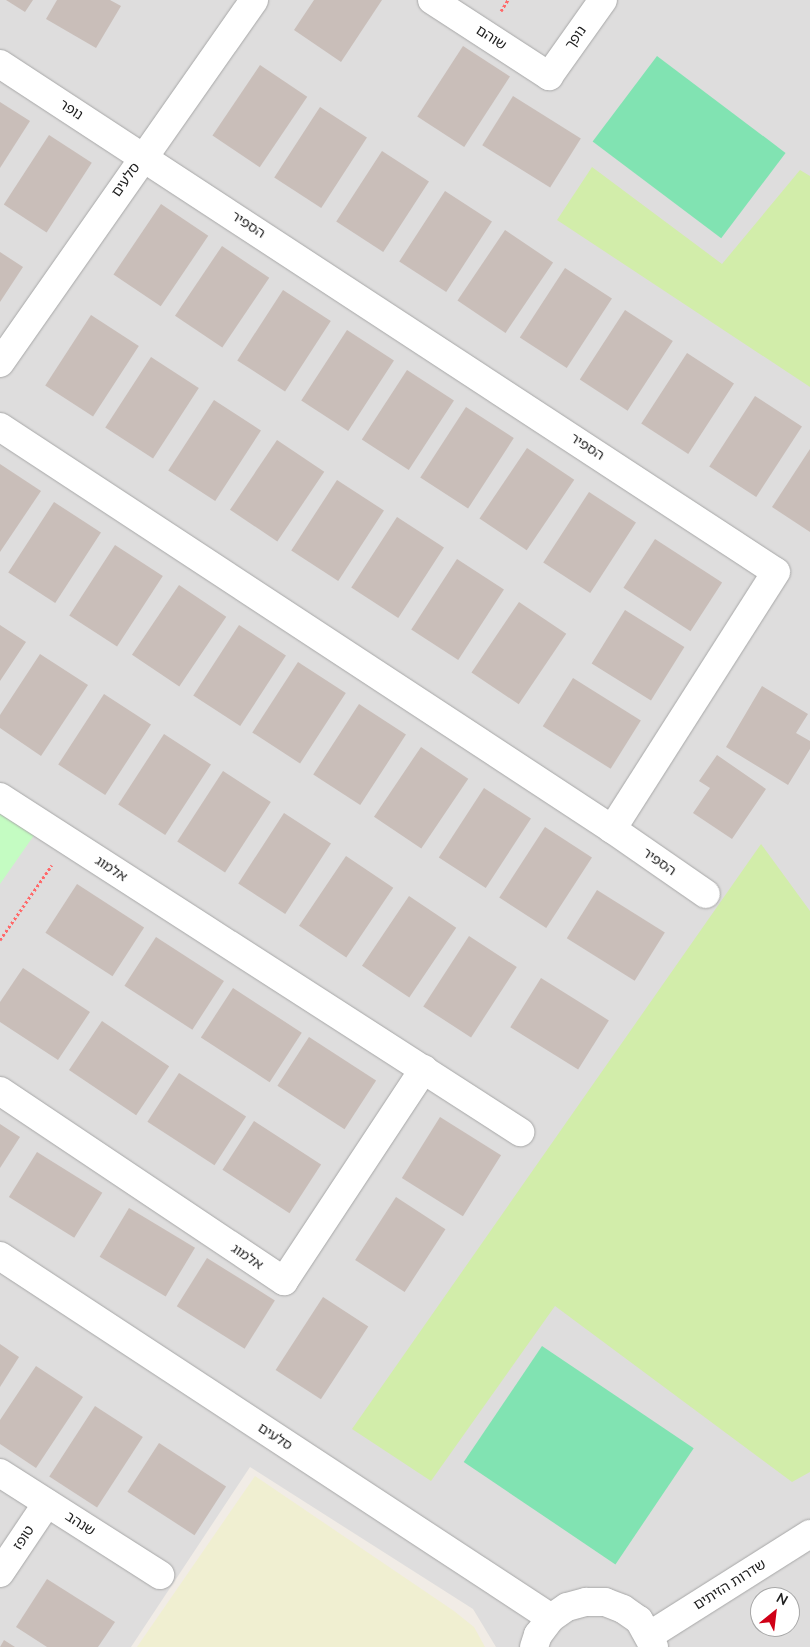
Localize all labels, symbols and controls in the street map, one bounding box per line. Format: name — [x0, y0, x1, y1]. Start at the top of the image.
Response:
street label: שוהם — [473, 22, 509, 54]
street label: נופך — [562, 23, 590, 53]
street label: נופר — [56, 96, 86, 124]
street label: סלעים — [108, 160, 144, 200]
street label: הספיר — [228, 208, 268, 242]
street label: הספיר — [567, 430, 607, 464]
street label: הספיר — [639, 844, 679, 880]
street label: אלמוג — [92, 852, 130, 886]
street label: אלמוג — [228, 1240, 266, 1274]
street label: סלעים — [255, 1420, 295, 1454]
street label: שנהב — [62, 1508, 98, 1540]
street label: טופז — [10, 1523, 38, 1553]
street label: שדרות הזיתים — [691, 1556, 769, 1614]
north arrow — [750, 1587, 800, 1637]
text: N — [773, 1588, 791, 1610]

